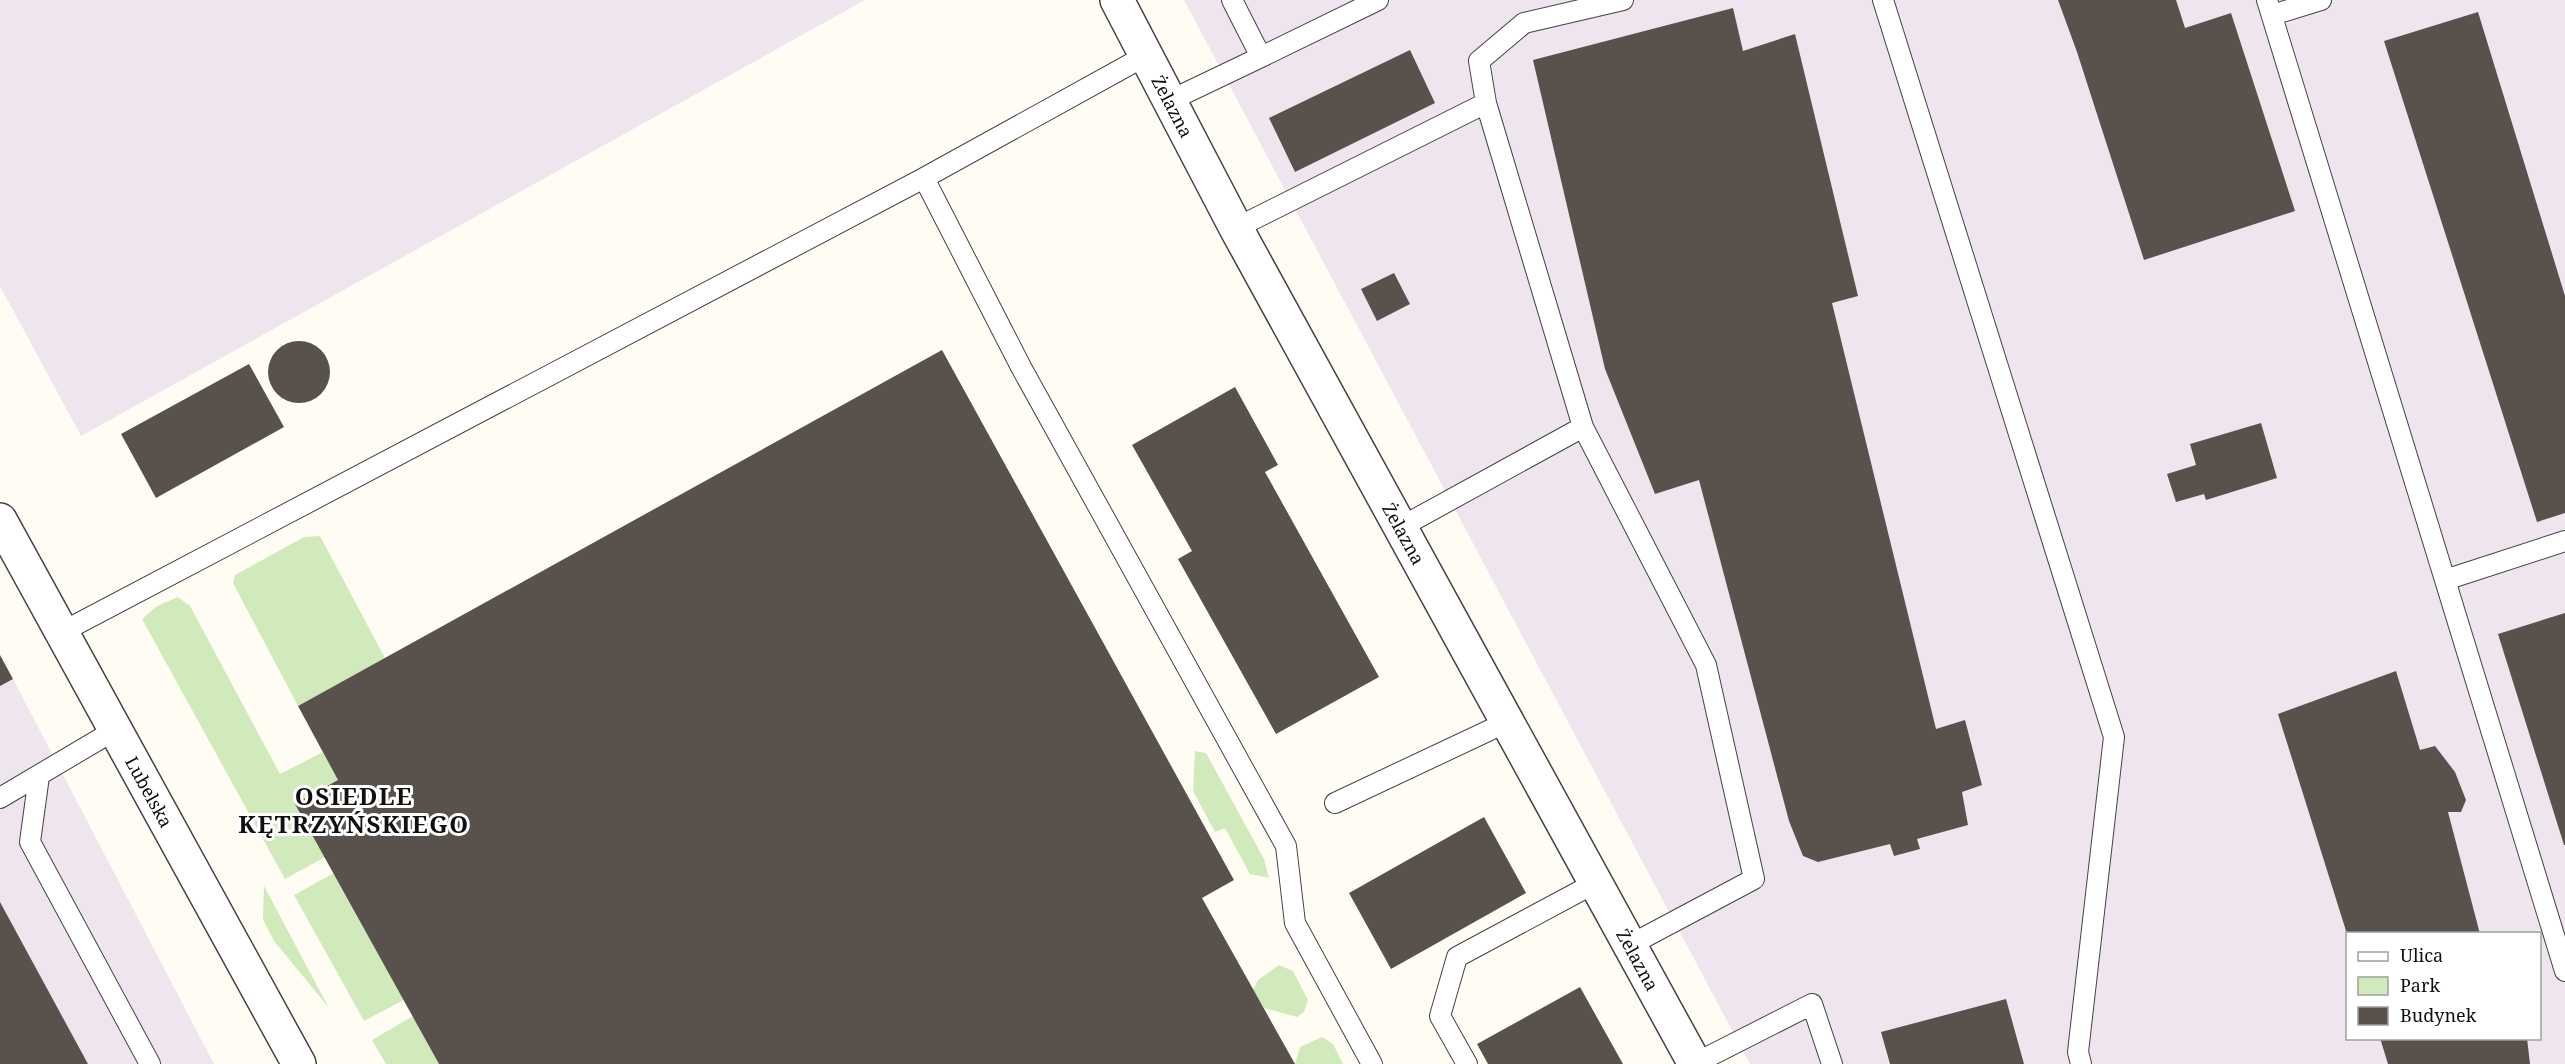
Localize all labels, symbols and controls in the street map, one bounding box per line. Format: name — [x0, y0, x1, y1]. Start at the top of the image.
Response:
street label: Żelazna — [1146, 71, 1199, 142]
street label: Żelazna — [1377, 499, 1431, 569]
street label: Lubelska — [120, 752, 179, 832]
district label: OSIEDLE KĘTRZYŃSKIEGO — [238, 779, 470, 840]
street label: Żelazna — [1611, 925, 1664, 995]
legend — [2346, 932, 2541, 1040]
text: Ulica — [2400, 943, 2443, 967]
text: Park — [2400, 973, 2440, 997]
text: Budynek — [2400, 1003, 2477, 1027]

